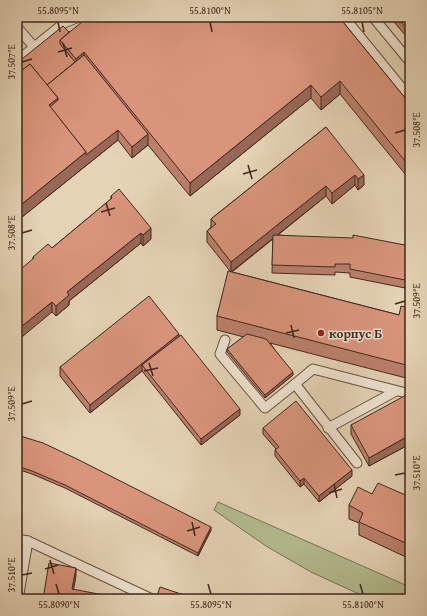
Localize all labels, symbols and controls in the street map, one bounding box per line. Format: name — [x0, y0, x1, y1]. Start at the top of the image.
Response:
text: 55.8095°N — [37, 3, 79, 18]
text: 55.8100°N — [189, 3, 231, 18]
text: 55.8105°N — [341, 3, 383, 18]
text: 37.507°E — [4, 44, 19, 80]
text: 37.508°E — [409, 112, 424, 148]
text: 37.508°E — [4, 215, 19, 251]
text: 37.509°E — [409, 283, 424, 319]
place label: корпус Б — [329, 324, 382, 343]
marker: корпус Б — [316, 328, 326, 338]
text: 37.509°E — [4, 386, 19, 422]
text: 37.510°E — [409, 455, 424, 491]
text: 37.510°E — [4, 557, 19, 593]
text: 55.8090°N — [38, 597, 80, 612]
text: 55.8095°N — [190, 597, 232, 612]
text: 55.8100°N — [342, 597, 384, 612]

